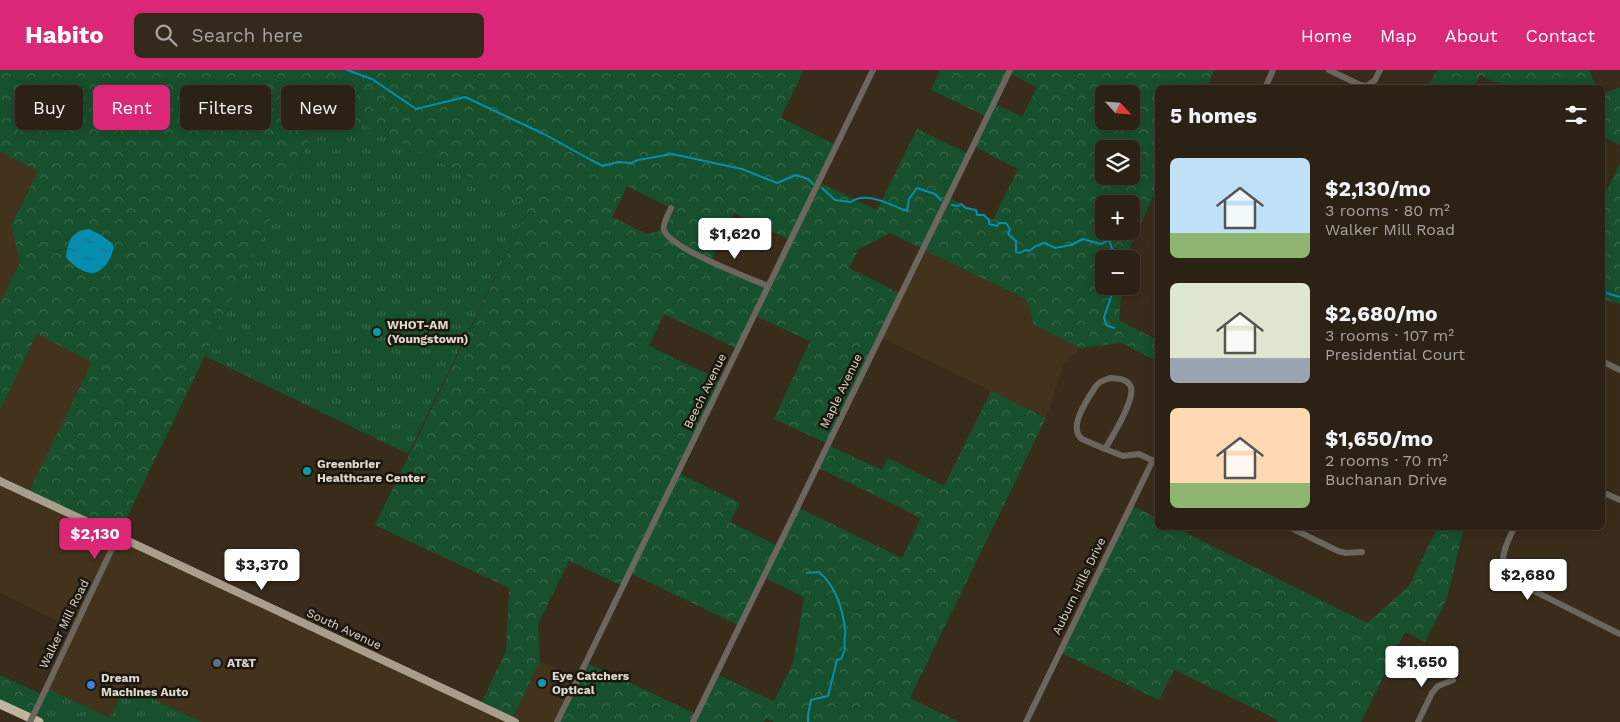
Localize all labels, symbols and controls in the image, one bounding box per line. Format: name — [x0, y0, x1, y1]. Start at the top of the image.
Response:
search box — [134, 13, 484, 58]
text: Habito — [25, 21, 104, 49]
icon: search — [152, 21, 180, 49]
text: Search here — [192, 24, 303, 47]
text: Home — [1301, 25, 1352, 46]
text: Map — [1380, 25, 1417, 46]
text: About — [1445, 25, 1497, 46]
text: Contact — [1525, 25, 1595, 46]
chip: Buy — [15, 85, 83, 130]
chip: Rent — [93, 85, 170, 130]
chip: Filters — [180, 85, 271, 130]
chip: New — [281, 85, 355, 130]
north arrow — [1095, 85, 1140, 130]
map controls — [1095, 85, 1140, 295]
icon: filters — [1562, 101, 1590, 129]
text: 5 homes — [1170, 103, 1257, 128]
button: layers — [1095, 140, 1140, 185]
text: $2,130/mo — [1325, 176, 1431, 201]
icon: home — [1210, 178, 1270, 238]
button: + — [1095, 195, 1140, 240]
text: 3 rooms · 80 m² — [1325, 201, 1450, 220]
pin: $1,620 — [694, 218, 776, 260]
text: Walker Mill Road — [1325, 220, 1455, 239]
text: $1,620 — [709, 224, 761, 243]
button: − — [1095, 250, 1140, 295]
text: $2,680/mo — [1325, 301, 1438, 326]
icon: home — [1210, 303, 1270, 363]
place label: WHOT-AM (Youngstown) — [387, 318, 468, 346]
marker: WHOT-AM (Youngstown) — [371, 326, 383, 338]
text: 3 rooms · 107 m² — [1325, 326, 1454, 345]
text: Presidential Court — [1325, 345, 1465, 364]
street label: Beech Avenue — [681, 351, 729, 431]
street label: Maple Avenue — [817, 351, 865, 431]
text: $1,650/mo — [1325, 426, 1433, 451]
icon: home — [1210, 428, 1270, 488]
text: 2 rooms · 70 m² — [1325, 451, 1448, 470]
place label: Greenbrier Healthcare Center — [317, 457, 426, 485]
marker: Greenbrier Healthcare Center — [301, 465, 313, 477]
text: Buchanan Drive — [1325, 470, 1447, 489]
pin: $2,130 — [54, 518, 136, 560]
text: $2,130 — [70, 524, 120, 543]
street label: Auburn Hills Drive — [1049, 535, 1109, 637]
pin: $3,370 — [221, 548, 303, 591]
text: $3,370 — [235, 555, 289, 574]
pin: $2,680 — [1487, 558, 1569, 601]
text: $2,680 — [1501, 565, 1555, 584]
street label: Walker Mill Road — [36, 577, 92, 671]
street label: South Avenue — [304, 606, 384, 652]
pin: $1,650 — [1381, 646, 1463, 688]
text: $1,650 — [1396, 652, 1448, 671]
place label: AT&T — [227, 656, 256, 670]
marker: AT&T — [211, 657, 223, 669]
place label: Eye Catchers Optical — [552, 669, 630, 697]
place label: Dream Machines Auto — [101, 671, 188, 699]
marker: Eye Catchers Optical — [536, 677, 548, 689]
marker: Dream Machines Auto — [85, 679, 97, 691]

